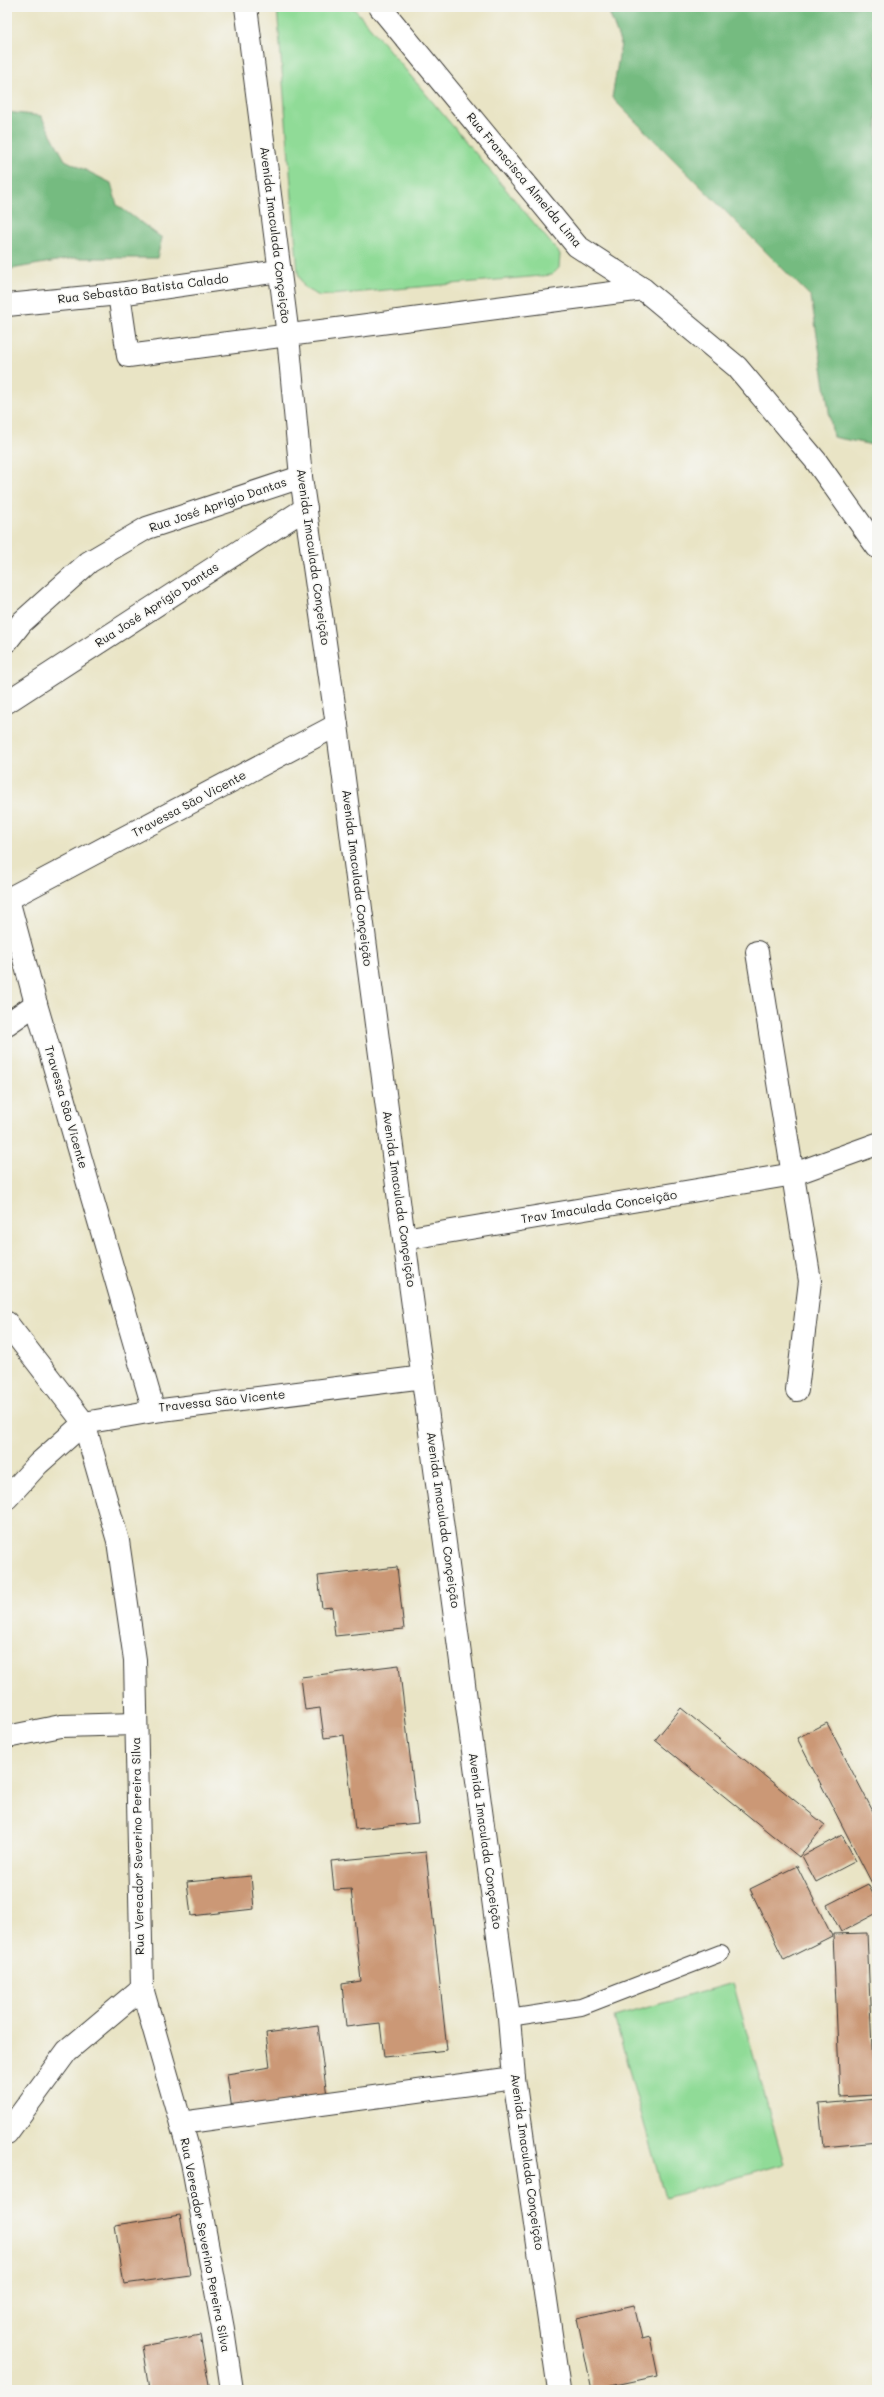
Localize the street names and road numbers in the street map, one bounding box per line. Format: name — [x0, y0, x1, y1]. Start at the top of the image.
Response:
street label: Rua Franscisca Almeida Lima — [464, 109, 586, 250]
street label: Avenida Imaculada Conçeição — [257, 146, 295, 324]
street label: Rua Sebastão Batista Calado — [57, 270, 229, 306]
street label: Avenida Imaculada Conçeição — [294, 468, 334, 646]
street label: Rua José Aprigio Dantas — [147, 473, 289, 535]
street label: Rua José Aprígio Dantas — [92, 558, 222, 650]
street label: Travessa São Vicente — [129, 766, 249, 840]
street label: Avenida Imaculada Conçeição — [339, 789, 377, 967]
street label: Travessa São Vicente — [42, 1043, 92, 1170]
street label: Avenida Imaculada Conçeição — [380, 1110, 420, 1288]
street label: Trav Imaculada Conceição — [520, 1186, 678, 1226]
street label: Travessa São Vicente — [158, 1385, 286, 1415]
street label: Avenida Imaculada Conçeição — [424, 1431, 464, 1609]
street label: Rua Vereador Severino Pereira Silva — [127, 1737, 147, 1955]
street label: Avenida Imaculada Conçeição — [466, 1752, 506, 1930]
street label: Avenida Imaculada Conçeição — [508, 2073, 548, 2251]
street label: Rua Vereador Severino Pereira Silva — [177, 2136, 235, 2353]

